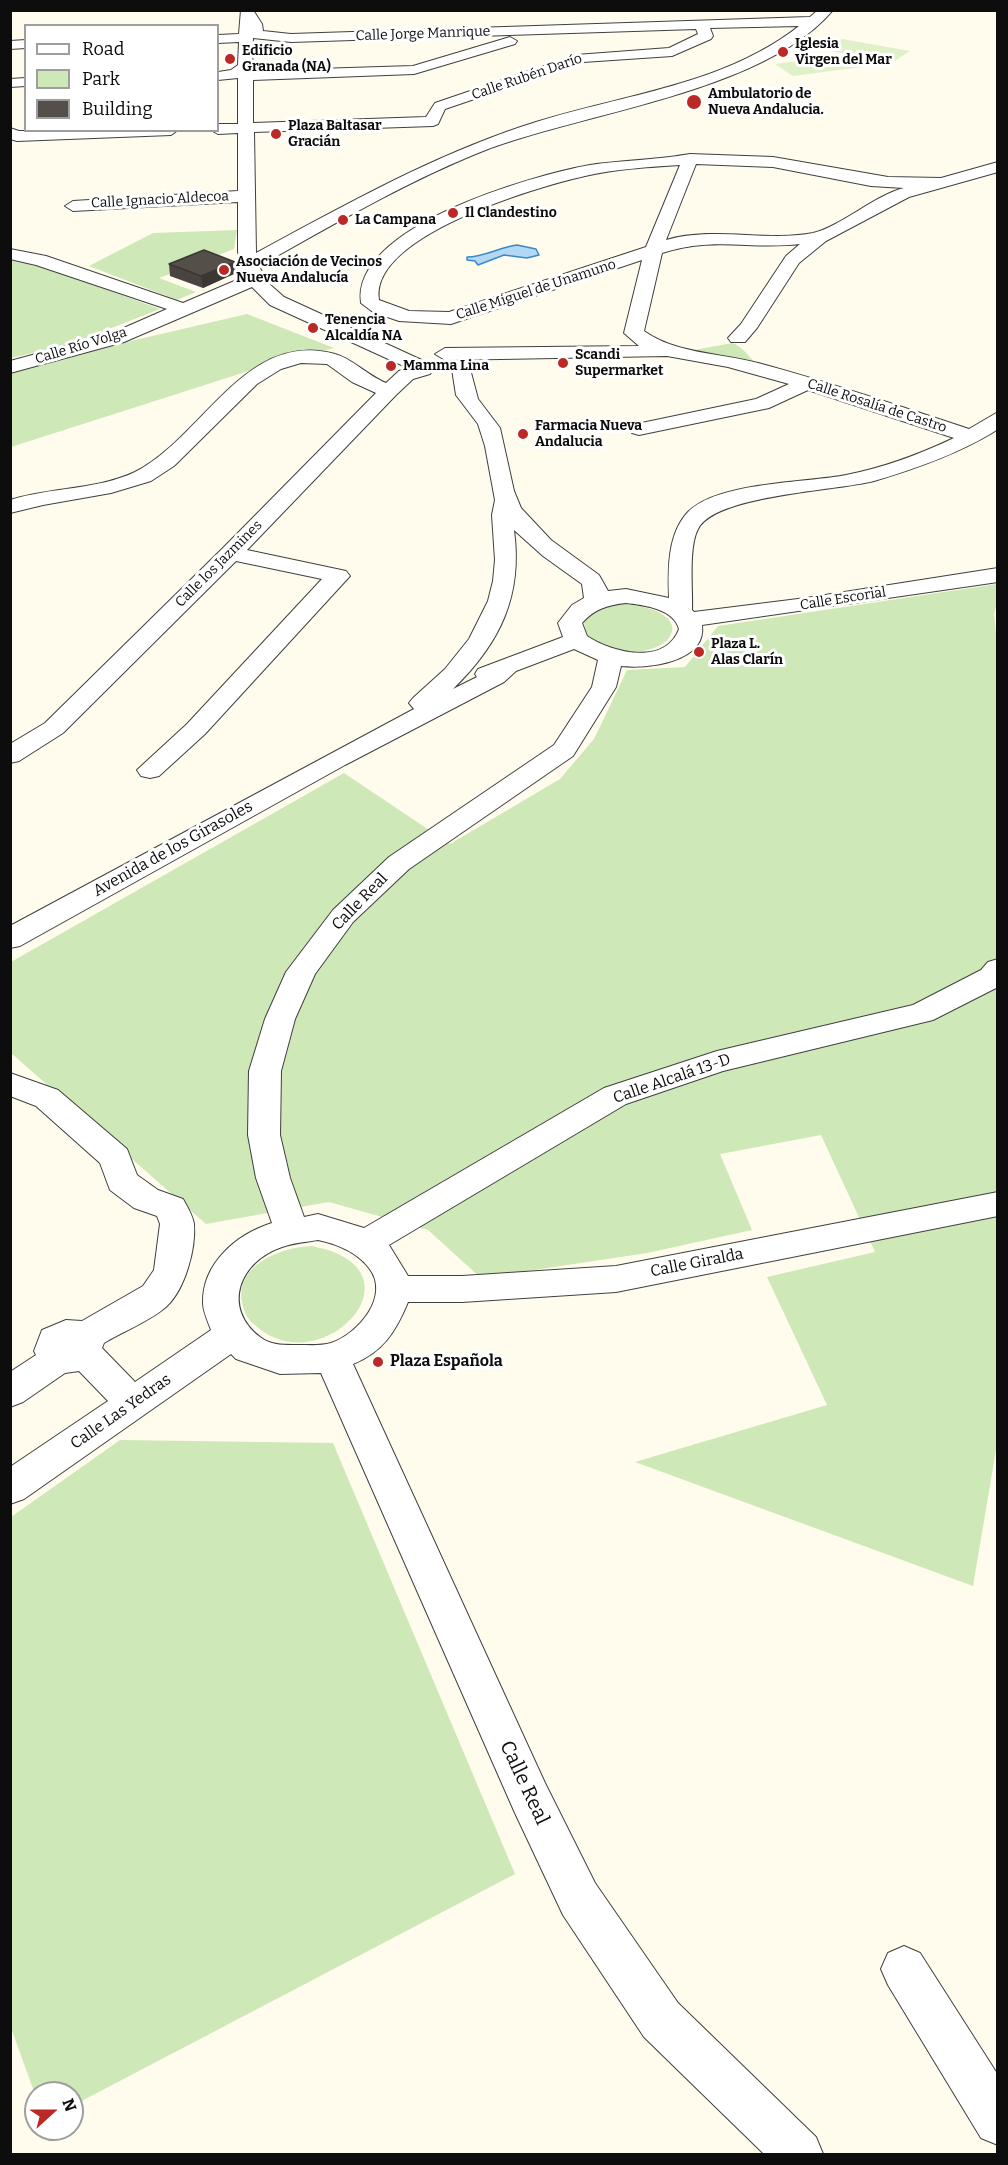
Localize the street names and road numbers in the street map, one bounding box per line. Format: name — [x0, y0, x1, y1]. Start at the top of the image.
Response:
street label: Calle Jorge Manrique — [355, 23, 491, 45]
street label: Calle Rubén Darío — [470, 50, 584, 104]
street label: Calle Ignacio Aldecoa — [91, 188, 229, 212]
street label: Calle Miguel de Unamuno — [454, 256, 618, 324]
street label: Calle Río Volga — [33, 324, 129, 368]
street label: Calle Rosalía de Castro — [805, 376, 949, 436]
street label: Calle los Jazmines — [172, 517, 266, 611]
street label: Calle Escorial — [799, 584, 887, 614]
street label: Avenida de los Girasoles — [90, 797, 256, 901]
street label: Calle Real — [328, 869, 392, 935]
street label: Calle Alcalá 13-D — [611, 1050, 733, 1108]
street label: Calle Giralda — [649, 1245, 745, 1281]
street label: Calle Las Yedras — [67, 1370, 175, 1454]
street label: Calle Real — [494, 1737, 554, 1829]

